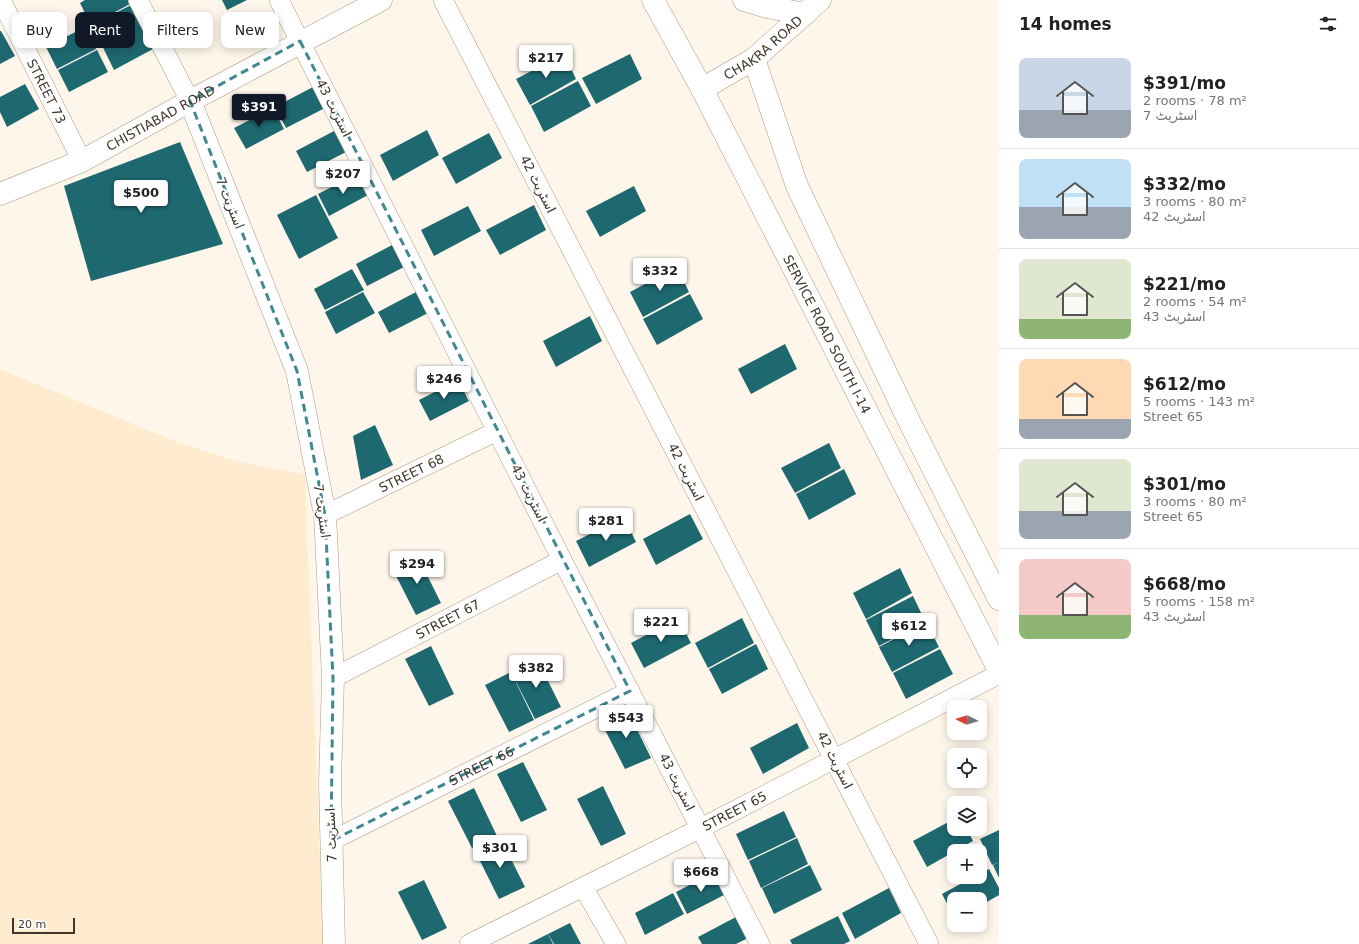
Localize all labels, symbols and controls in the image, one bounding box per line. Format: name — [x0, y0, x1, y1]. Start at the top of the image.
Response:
chip: Buy — [12, 12, 67, 48]
chip: Rent — [75, 12, 135, 48]
chip: Filters — [143, 12, 213, 48]
chip: New — [221, 12, 279, 48]
street label: CHAKRA ROAD — [721, 12, 805, 82]
icon: filters — [1317, 13, 1339, 35]
text: 14 homes — [1019, 14, 1112, 34]
pin: $217 — [522, 45, 570, 79]
text: $217 — [528, 50, 564, 65]
street label: STREET 73 — [24, 56, 69, 126]
text: $391/mo — [1143, 73, 1226, 93]
icon: home — [1051, 74, 1099, 122]
street label: اسٹریٹ 43 — [312, 77, 355, 140]
street label: CHISTIABAD ROAD — [104, 82, 217, 154]
text: 2 rooms · 78 m² — [1143, 93, 1247, 108]
pin: $391 — [235, 94, 283, 128]
text: $391 — [241, 99, 277, 114]
text: اسٹریٹ 7 — [1143, 108, 1197, 123]
street label: اسٹریٹ 42 — [516, 153, 559, 216]
pin: $207 — [319, 161, 367, 195]
text: $207 — [325, 166, 361, 181]
text: $332/mo — [1143, 174, 1226, 194]
street label: اسٹریٹ 7 — [212, 175, 247, 231]
icon: home — [1051, 175, 1099, 223]
pin: $500 — [117, 180, 165, 214]
text: $500 — [123, 185, 159, 200]
text: 3 rooms · 80 m² — [1143, 194, 1247, 209]
text: اسٹریٹ 42 — [1143, 209, 1206, 224]
street label: SERVICE ROAD SOUTH I-14 — [781, 252, 874, 416]
pin: $332 — [636, 258, 684, 292]
text: $332 — [642, 263, 678, 278]
text: $221/mo — [1143, 274, 1226, 294]
icon: home — [1051, 275, 1099, 323]
text: 2 rooms · 54 m² — [1143, 294, 1247, 309]
text: اسٹریٹ 43 — [1143, 309, 1206, 324]
pin: $246 — [420, 366, 468, 400]
text: $246 — [426, 371, 462, 386]
text: $612/mo — [1143, 374, 1226, 394]
icon: home — [1051, 375, 1099, 423]
text: 5 rooms · 143 m² — [1143, 394, 1255, 409]
text: Street 65 — [1143, 409, 1203, 424]
street label: اسٹریٹ 42 — [664, 441, 707, 504]
street label: STREET 68 — [376, 451, 446, 495]
street label: اسٹریٹ 43 — [507, 462, 550, 525]
text: $301/mo — [1143, 474, 1226, 494]
icon: home — [1051, 475, 1099, 523]
street label: اسٹریٹ 7 — [310, 483, 333, 539]
text: 3 rooms · 80 m² — [1143, 494, 1247, 509]
pin: $281 — [582, 508, 630, 542]
text: Street 65 — [1143, 509, 1203, 524]
text: $281 — [588, 513, 624, 528]
pin: $294 — [393, 551, 441, 585]
text: $294 — [399, 556, 435, 571]
text: $668/mo — [1143, 574, 1226, 594]
icon: home — [1051, 575, 1099, 623]
text: 5 rooms · 158 m² — [1143, 594, 1255, 609]
street label: STREET 67 — [413, 596, 482, 642]
pin: $221 — [637, 609, 685, 643]
text: اسٹریٹ 43 — [1143, 609, 1206, 624]
pin: $612 — [885, 613, 933, 647]
text: $221 — [643, 614, 679, 629]
text: $612 — [891, 618, 927, 633]
pin: $382 — [512, 655, 560, 689]
text: $382 — [518, 660, 554, 675]
north arrow — [947, 700, 987, 740]
map controls — [947, 700, 987, 932]
pin: $543 — [602, 705, 650, 739]
text: $543 — [608, 710, 644, 725]
street label: اسٹریٹ 42 — [813, 729, 856, 792]
street label: STREET 66 — [446, 743, 516, 788]
button: locate — [947, 748, 987, 788]
street label: اسٹریٹ 43 — [655, 751, 698, 814]
street label: STREET 65 — [700, 788, 769, 834]
button: layers — [947, 796, 987, 836]
street label: اسٹریٹ 7 — [323, 808, 340, 862]
pin: $301 — [476, 835, 524, 869]
text: $301 — [482, 840, 518, 855]
button: + — [947, 844, 987, 884]
pin: $668 — [677, 859, 725, 893]
text: $668 — [683, 864, 719, 879]
button: − — [947, 892, 987, 932]
scale bar — [12, 916, 75, 935]
text: 20 m — [18, 918, 46, 931]

